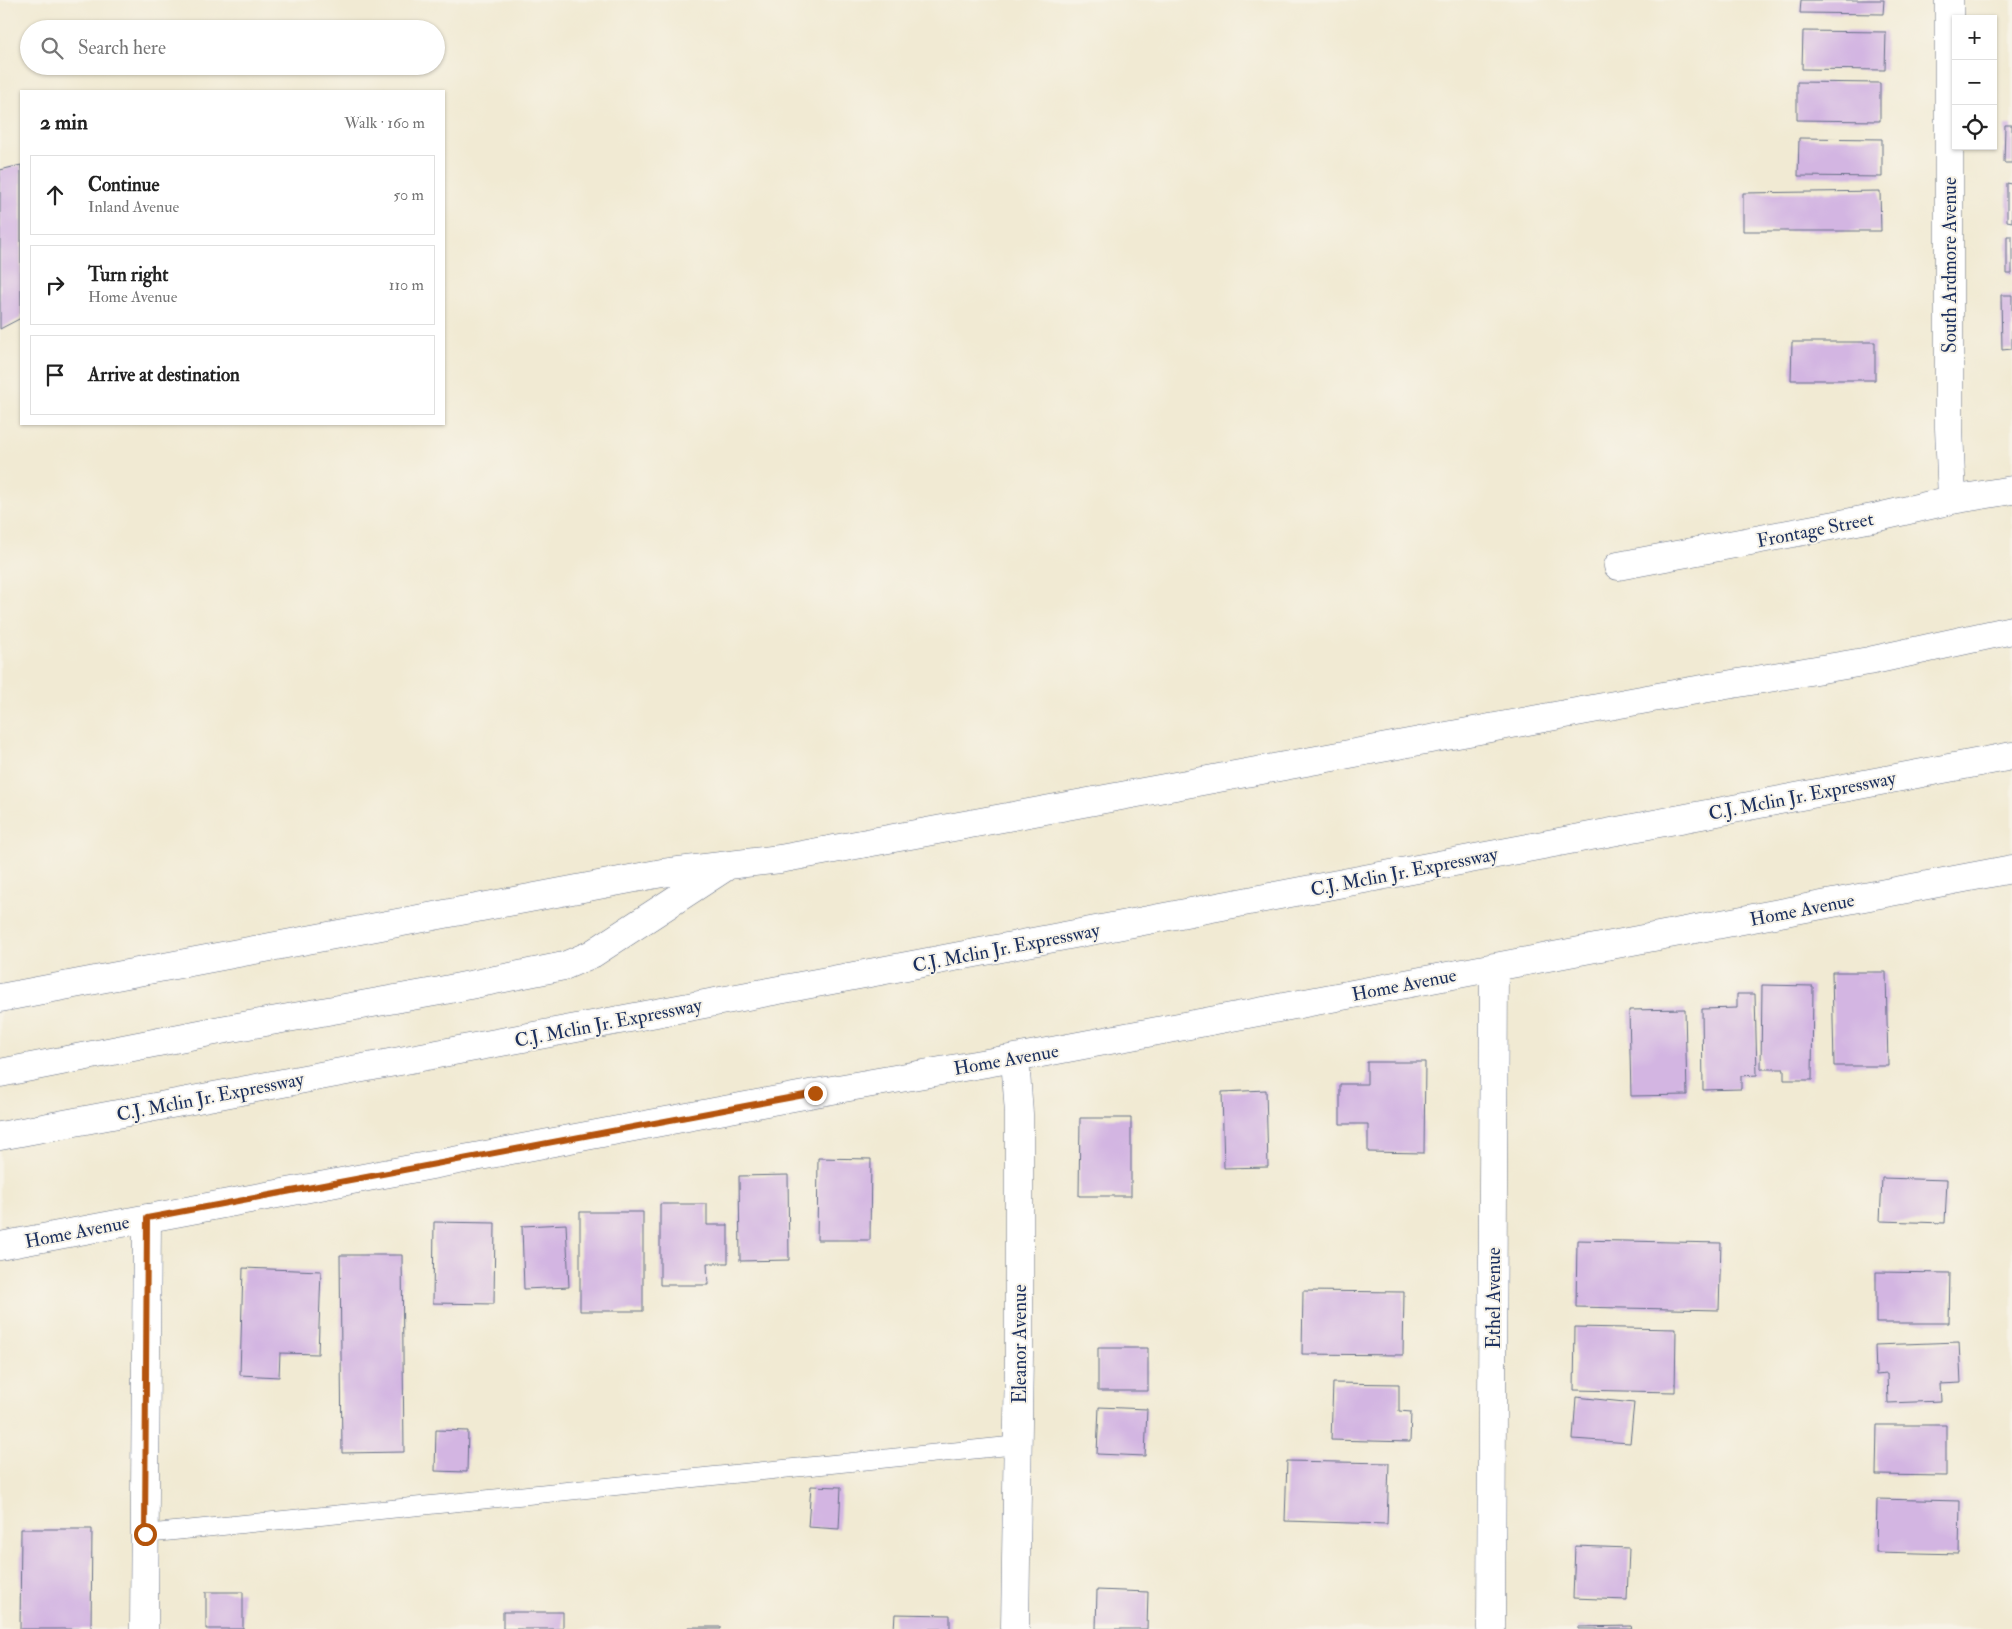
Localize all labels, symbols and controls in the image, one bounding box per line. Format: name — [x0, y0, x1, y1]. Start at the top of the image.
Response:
map controls — [1952, 15, 1997, 150]
button: + — [1952, 15, 1997, 60]
search box — [20, 20, 445, 75]
icon: search — [38, 34, 66, 62]
text: Search here — [78, 36, 166, 60]
button: − — [1952, 60, 1997, 105]
button: locate — [1952, 105, 1997, 150]
text: 2 min — [40, 109, 88, 136]
text: Walk · 160 m — [344, 113, 425, 133]
text: Continue — [88, 173, 159, 197]
street label: South Ardmore Avenue — [1938, 177, 1962, 353]
icon: ahead — [41, 181, 69, 209]
text: 50 m — [393, 185, 424, 205]
text: Inland Avenue — [88, 197, 179, 217]
text: Turn right — [88, 263, 168, 287]
icon: right — [41, 271, 69, 299]
text: 110 m — [389, 275, 424, 295]
text: Home Avenue — [88, 287, 177, 307]
icon: arrive — [41, 361, 69, 389]
text: Arrive at destination — [88, 363, 240, 387]
street label: Frontage Street — [1755, 507, 1876, 553]
street label: C.J. Mclin Jr. Expressway — [1706, 766, 1899, 827]
street label: C.J. Mclin Jr. Expressway — [1308, 842, 1501, 903]
street label: Home Avenue — [1748, 888, 1857, 932]
street label: C.J. Mclin Jr. Expressway — [910, 918, 1103, 979]
street label: Home Avenue — [1350, 963, 1459, 1007]
street label: C.J. Mclin Jr. Expressway — [512, 993, 705, 1054]
street label: Home Avenue — [952, 1039, 1061, 1081]
street label: C.J. Mclin Jr. Expressway — [114, 1067, 307, 1128]
route end — [804, 1082, 827, 1105]
street label: Home Avenue — [23, 1210, 132, 1254]
street label: Ethel Avenue — [1482, 1247, 1506, 1349]
street label: Eleanor Avenue — [1008, 1284, 1032, 1404]
route start — [134, 1523, 157, 1546]

